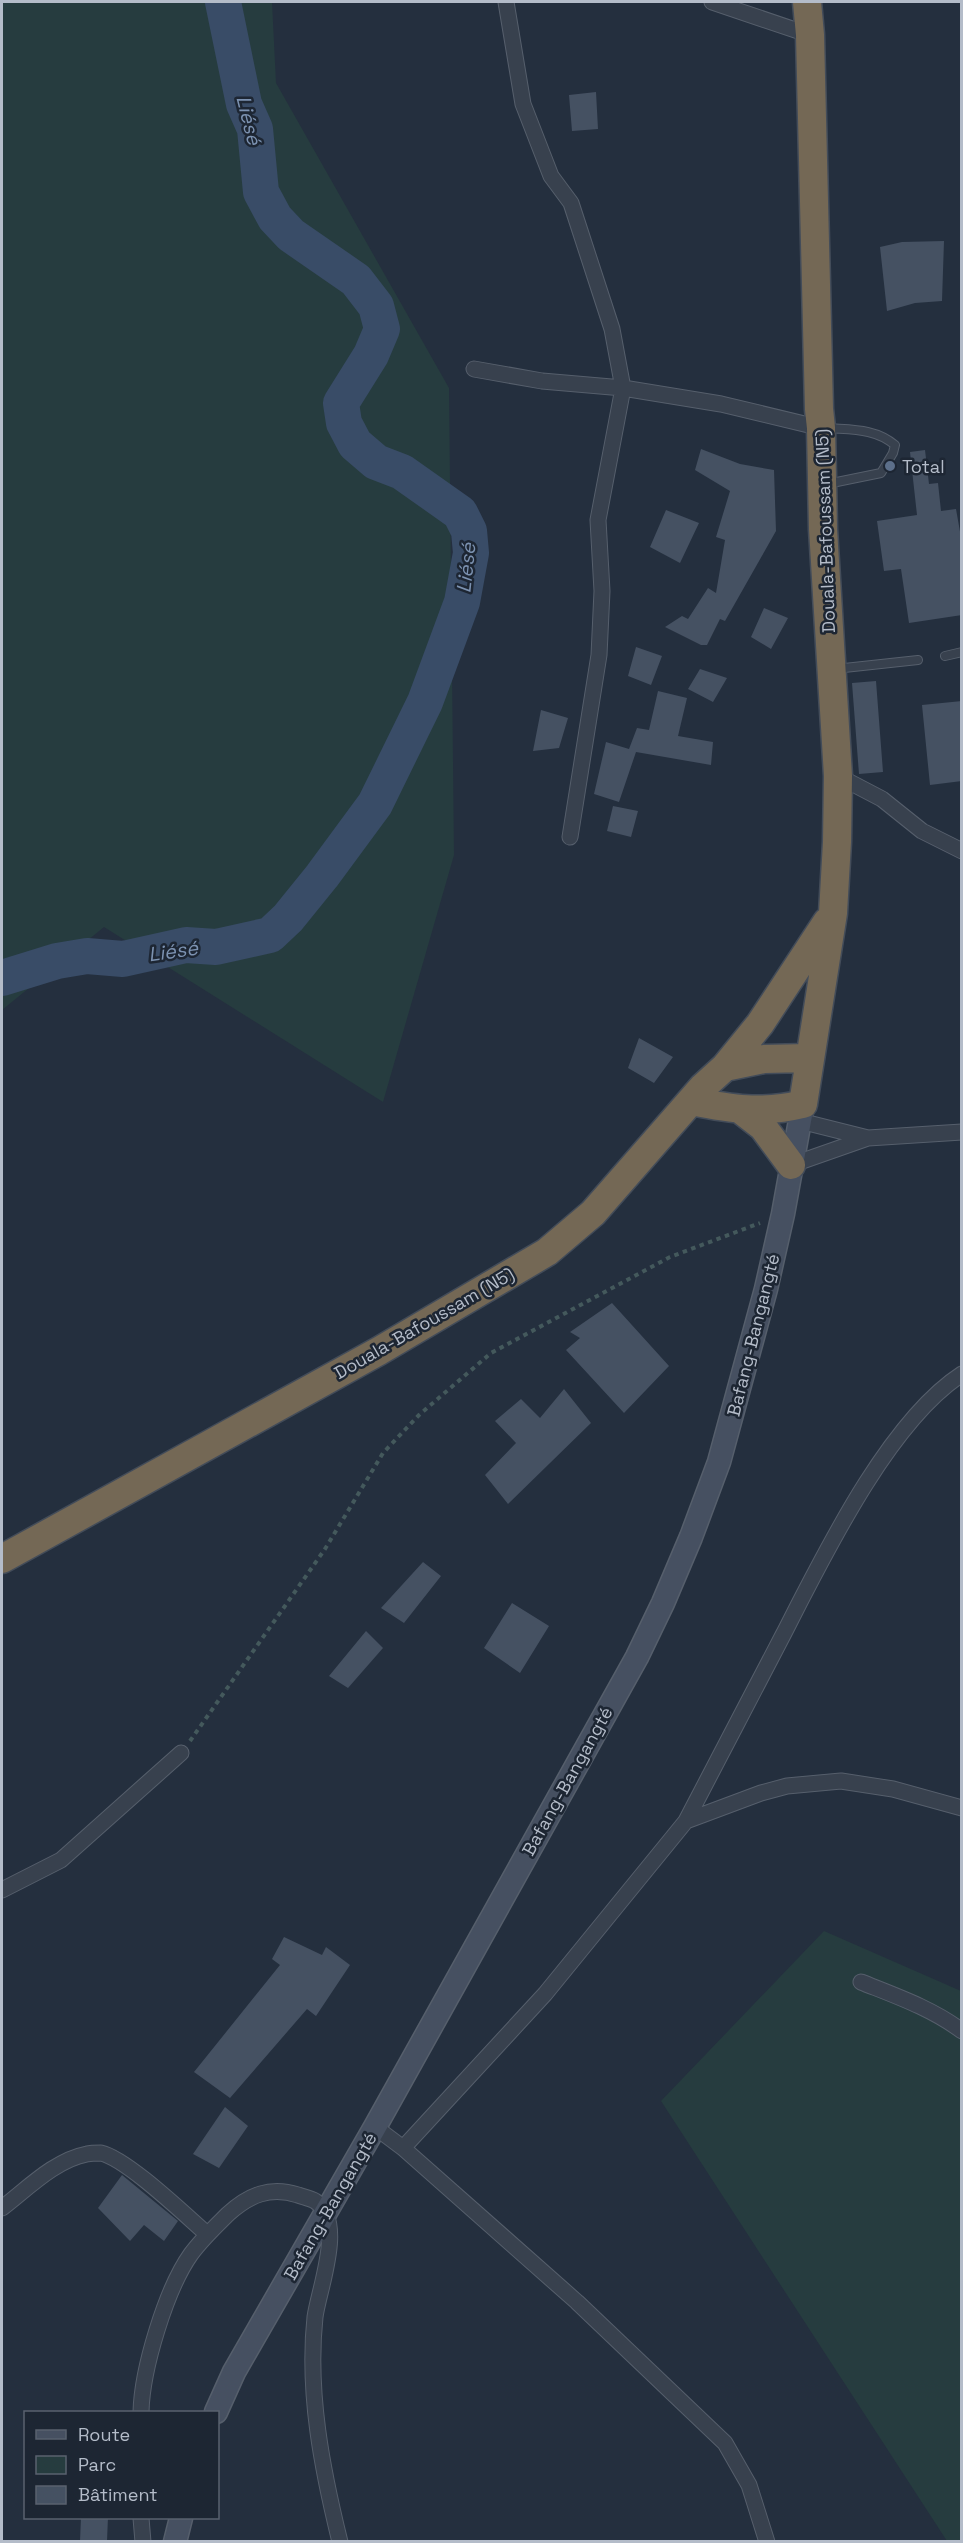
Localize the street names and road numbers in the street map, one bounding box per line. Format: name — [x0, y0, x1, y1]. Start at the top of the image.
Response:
street label: Douala-Bafoussam (N5) — [810, 429, 840, 633]
street label: Bafang-Bangangté — [722, 1251, 784, 1419]
street label: Douala-Bafoussam (N5) — [330, 1262, 518, 1384]
street label: Bafang-Bangangté — [516, 1702, 618, 1860]
street label: Bafang-Bangangté — [278, 2128, 382, 2284]

